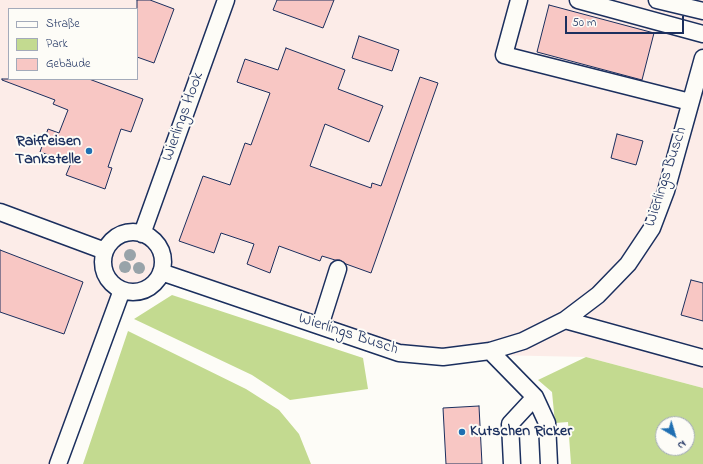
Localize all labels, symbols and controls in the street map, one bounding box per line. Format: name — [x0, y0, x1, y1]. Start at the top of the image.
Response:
legend — [8, 8, 138, 80]
scale bar — [567, 8, 686, 34]
text: 50 m — [572, 14, 596, 32]
text: Straße — [46, 15, 80, 33]
text: Park — [46, 35, 68, 53]
text: Gebäude — [46, 55, 90, 73]
street label: Wierlings Hook — [159, 70, 209, 164]
street label: Wierlings Busch — [642, 125, 692, 229]
place label: Raiffeisen Tankstelle — [15, 132, 81, 170]
marker: Raiffeisen Tankstelle — [84, 146, 94, 156]
street label: Wierlings Busch — [296, 310, 400, 360]
north arrow — [655, 416, 695, 456]
place label: Kutschen Ricker — [470, 422, 572, 442]
marker: Kutschen Ricker — [457, 427, 467, 437]
text: N — [674, 436, 690, 453]

